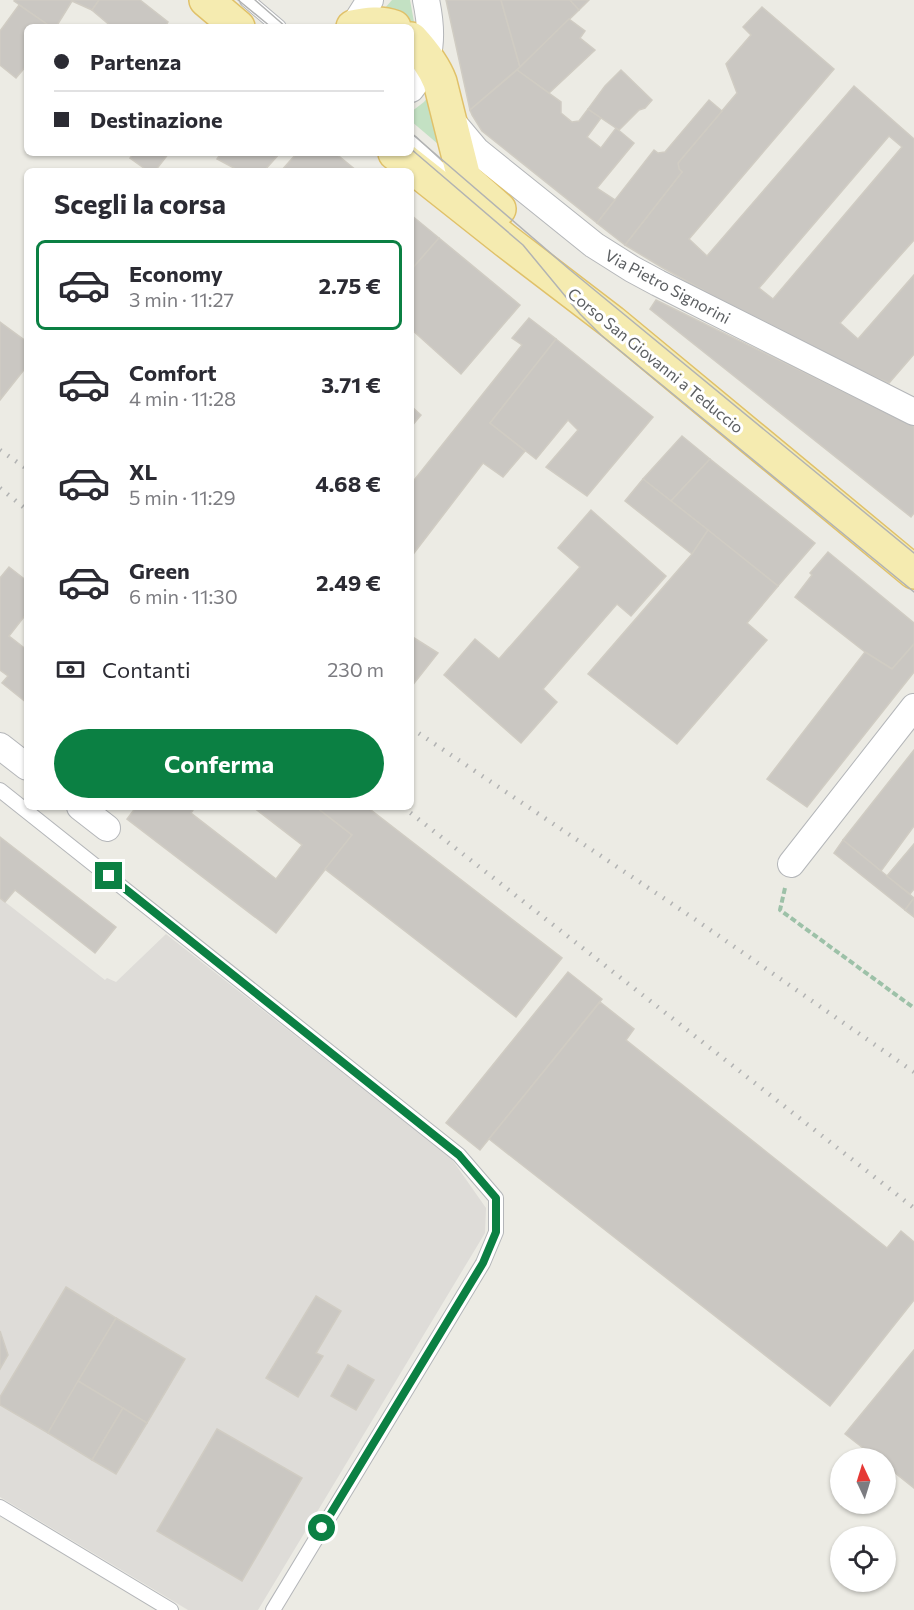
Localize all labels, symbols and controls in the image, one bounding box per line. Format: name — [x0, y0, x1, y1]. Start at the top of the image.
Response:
text: Partenza — [90, 48, 181, 75]
text: Destinazione — [90, 106, 223, 133]
text: Scegli la corsa — [54, 187, 226, 220]
street label: Via Pietro Signorini — [602, 245, 734, 327]
icon: car — [57, 258, 111, 312]
text: Economy — [129, 260, 223, 287]
text: 2.75 € — [318, 272, 381, 299]
street label: Corso San Giovanni a Teduccio — [564, 283, 748, 437]
text: 3 min · 11:27 — [129, 287, 234, 311]
icon: car — [57, 357, 111, 411]
text: Comfort — [129, 359, 217, 386]
text: 3.71 € — [321, 371, 381, 398]
text: 4 min · 11:28 — [129, 386, 236, 410]
icon: car — [57, 456, 111, 510]
text: XL — [129, 458, 157, 485]
text: 4.68 € — [315, 470, 381, 497]
text: 5 min · 11:29 — [129, 485, 236, 509]
icon: car — [57, 555, 111, 609]
text: Green — [129, 557, 190, 584]
text: 2.49 € — [316, 569, 381, 596]
text: 6 min · 11:30 — [129, 584, 238, 608]
icon: cash — [54, 653, 87, 686]
text: Contanti — [102, 656, 191, 683]
text: 230 m — [327, 657, 384, 681]
button: Conferma — [54, 729, 384, 798]
route end — [95, 862, 122, 889]
north arrow — [830, 1448, 896, 1514]
map controls — [830, 1448, 896, 1592]
route start — [308, 1514, 335, 1541]
button: locate — [830, 1526, 896, 1592]

